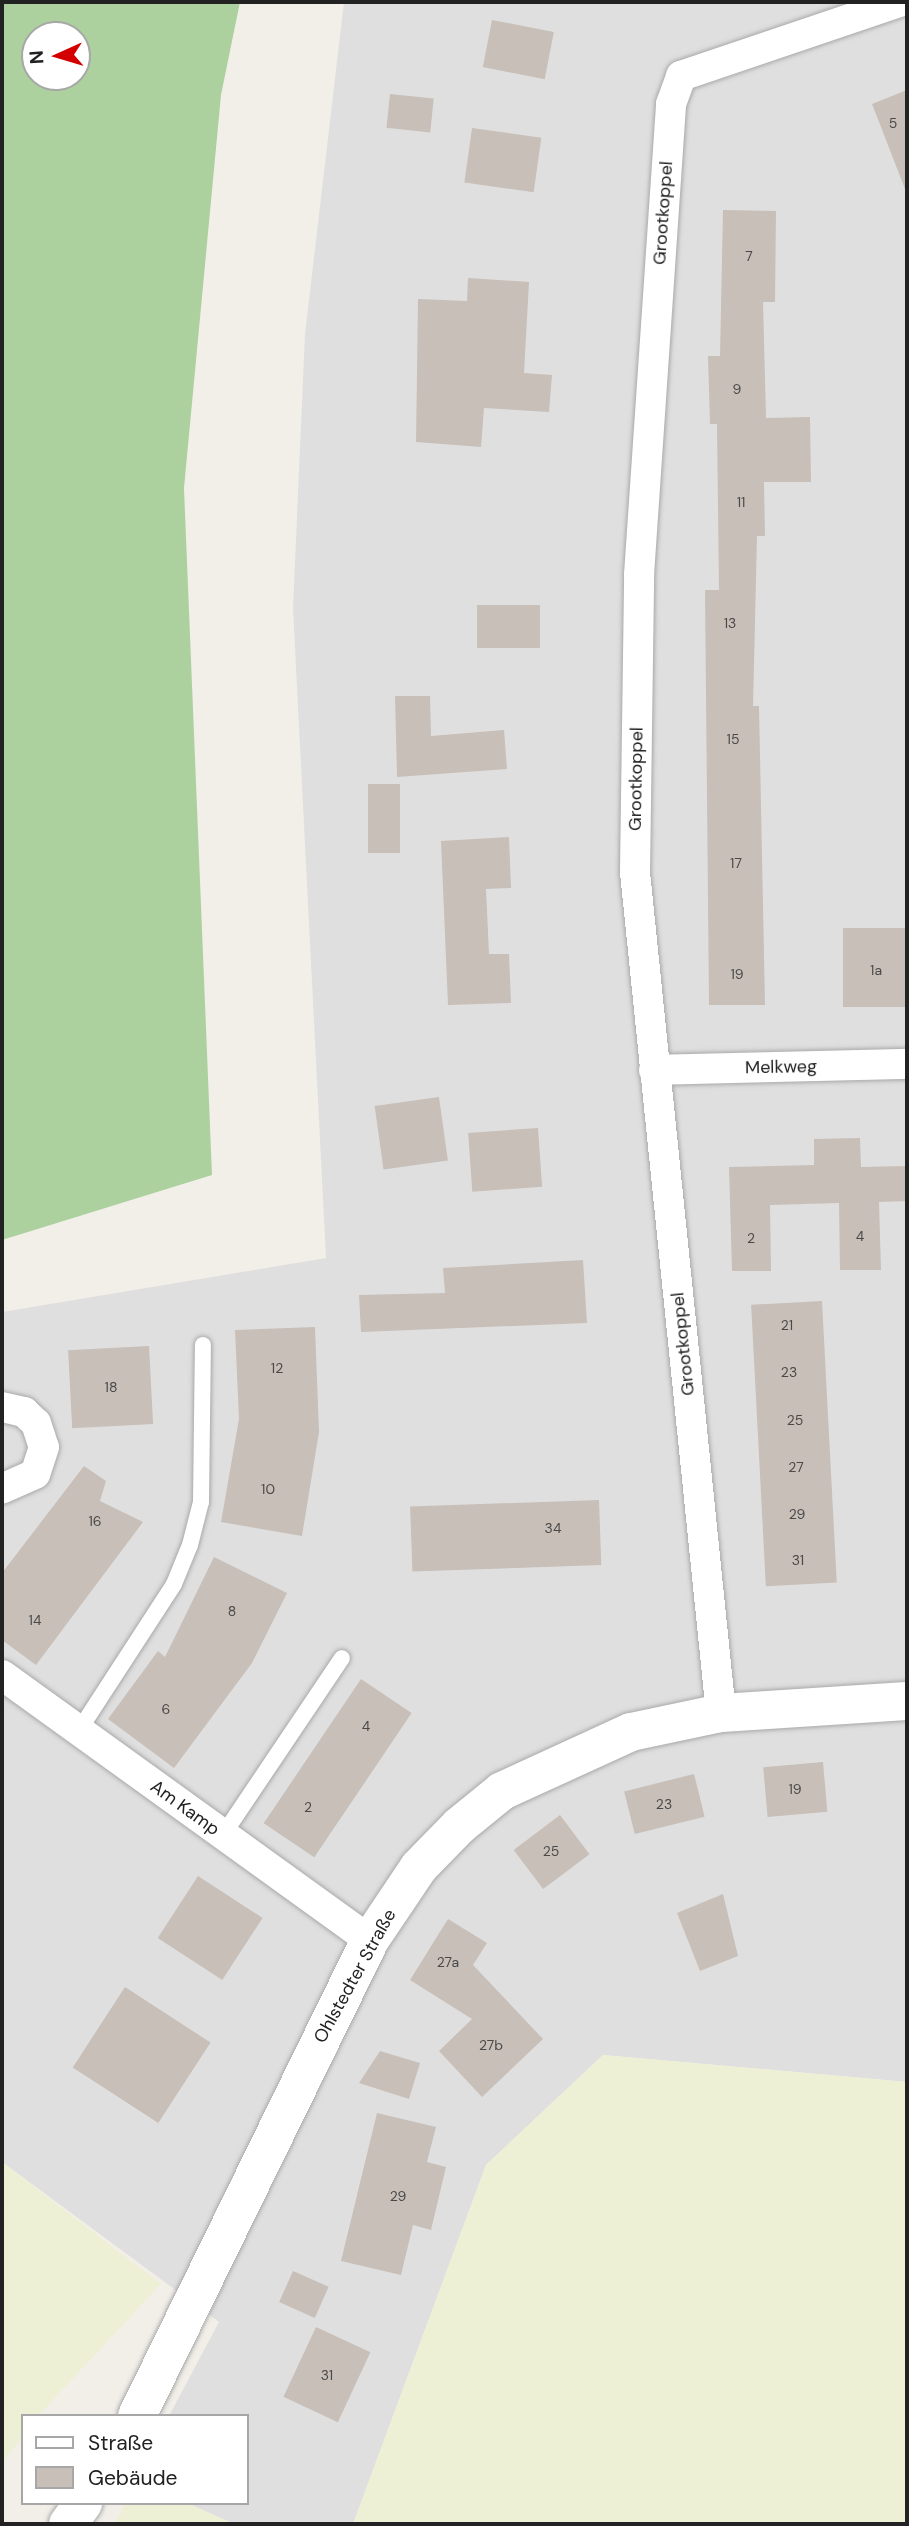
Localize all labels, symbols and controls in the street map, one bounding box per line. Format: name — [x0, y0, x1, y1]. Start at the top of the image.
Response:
north arrow — [21, 21, 91, 91]
text: N — [24, 50, 50, 65]
house number: 5 — [889, 115, 897, 131]
street label: Grootkoppel — [649, 160, 677, 266]
house number: 7 — [745, 248, 753, 264]
house number: 9 — [733, 381, 741, 397]
house number: 11 — [737, 494, 745, 510]
house number: 13 — [724, 615, 736, 631]
street label: Grootkoppel — [624, 727, 648, 831]
house number: 15 — [727, 731, 739, 747]
house number: 17 — [730, 855, 742, 871]
house number: 1a — [870, 962, 882, 978]
house number: 19 — [730, 966, 744, 982]
street label: Melkweg — [745, 1056, 817, 1078]
house number: 4 — [856, 1228, 864, 1244]
house number: 2 — [747, 1230, 755, 1246]
street label: Grootkoppel — [667, 1291, 699, 1397]
house number: 21 — [781, 1317, 793, 1333]
house number: 12 — [271, 1360, 283, 1376]
house number: 23 — [781, 1364, 797, 1380]
house number: 18 — [105, 1379, 117, 1395]
house number: 25 — [787, 1412, 803, 1428]
house number: 27 — [788, 1459, 804, 1475]
house number: 10 — [261, 1481, 275, 1497]
house number: 29 — [789, 1506, 805, 1522]
house number: 16 — [88, 1513, 102, 1529]
house number: 34 — [545, 1520, 561, 1536]
house number: 31 — [792, 1552, 804, 1568]
house number: 8 — [228, 1603, 236, 1619]
house number: 14 — [29, 1612, 41, 1628]
house number: 6 — [162, 1701, 170, 1717]
house number: 4 — [362, 1718, 370, 1734]
street label: Am Kamp — [146, 1776, 224, 1840]
house number: 19 — [788, 1781, 802, 1797]
house number: 23 — [656, 1796, 672, 1812]
house number: 2 — [304, 1799, 312, 1815]
house number: 25 — [543, 1843, 559, 1859]
street label: Ohlstedter Straße — [309, 1905, 401, 2047]
house number: 27a — [437, 1954, 459, 1970]
house number: 27b — [479, 2037, 503, 2053]
house number: 29 — [390, 2188, 406, 2204]
house number: 31 — [321, 2367, 333, 2383]
legend — [21, 2414, 248, 2505]
text: Straße — [88, 2429, 153, 2457]
text: Gebäude — [88, 2464, 178, 2492]

